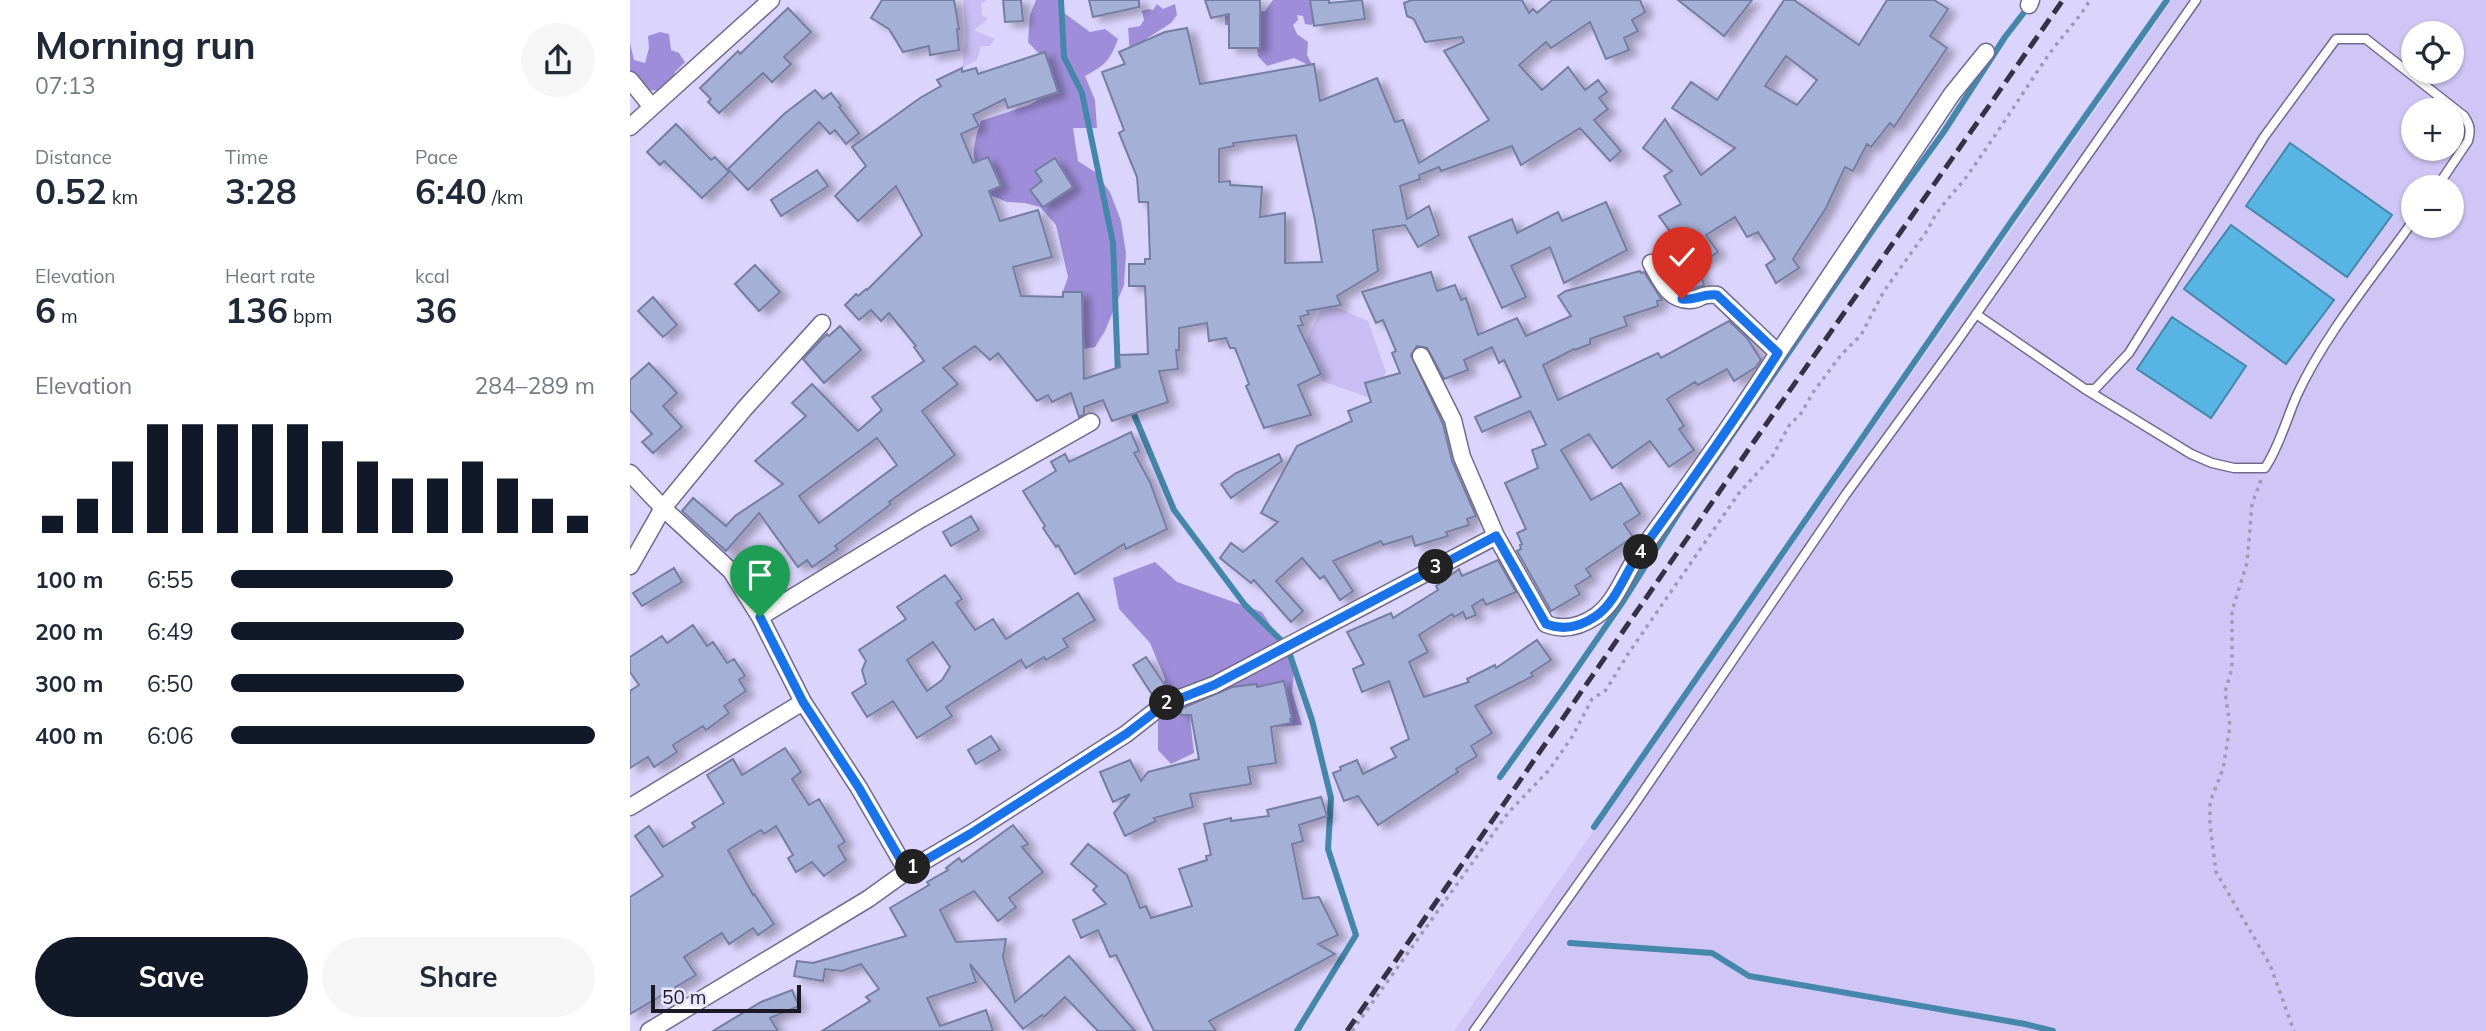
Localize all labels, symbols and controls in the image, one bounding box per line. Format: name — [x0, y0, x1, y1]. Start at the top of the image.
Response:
text: Morning run — [35, 21, 256, 69]
map controls — [2401, 21, 2464, 238]
button: locate — [2401, 21, 2464, 84]
button: share — [521, 23, 595, 97]
text: 07:13 — [35, 71, 95, 100]
button: + — [2401, 98, 2464, 161]
text: Distance — [35, 145, 112, 169]
text: Time — [225, 145, 268, 169]
text: Pace — [415, 145, 458, 169]
text: 0.52 — [35, 169, 107, 213]
text: 3:28 — [225, 169, 297, 213]
text: 6:40 — [415, 169, 487, 213]
button: − — [2401, 175, 2464, 238]
text: km — [107, 185, 138, 209]
text: /km — [487, 185, 524, 209]
pin — [1652, 227, 1712, 299]
icon: check — [1663, 238, 1701, 276]
text: Elevation — [35, 264, 115, 288]
text: Heart rate — [225, 264, 315, 288]
text: kcal — [415, 264, 450, 288]
text: 6 — [35, 288, 56, 332]
text: 136 — [225, 288, 288, 332]
text: 36 — [415, 288, 457, 332]
text: m — [56, 304, 78, 328]
text: bpm — [288, 304, 332, 328]
text: Elevation — [35, 371, 132, 400]
text: 284–289 m — [474, 371, 595, 400]
pin: 4 — [1623, 534, 1658, 570]
text: 4 — [1635, 539, 1646, 563]
pin — [730, 545, 790, 617]
pin: 3 — [1418, 550, 1454, 584]
text: 3 — [1430, 554, 1441, 578]
icon: arrive — [741, 556, 779, 594]
text: 100 m — [35, 565, 103, 594]
text: 6:55 — [147, 565, 194, 594]
text: 200 m — [35, 617, 103, 646]
text: 6:49 — [147, 617, 194, 646]
text: 300 m — [35, 669, 103, 698]
text: 6:50 — [147, 669, 194, 698]
pin: 2 — [1150, 686, 1184, 720]
text: 2 — [1161, 690, 1172, 714]
text: 400 m — [35, 721, 103, 750]
text: 6:06 — [147, 721, 194, 750]
pin: 1 — [896, 850, 930, 884]
text: 1 — [907, 854, 918, 878]
button: Save — [35, 937, 308, 1017]
button: Share — [322, 937, 595, 1017]
scale bar — [651, 982, 802, 1014]
text: 50 m — [662, 985, 706, 1009]

